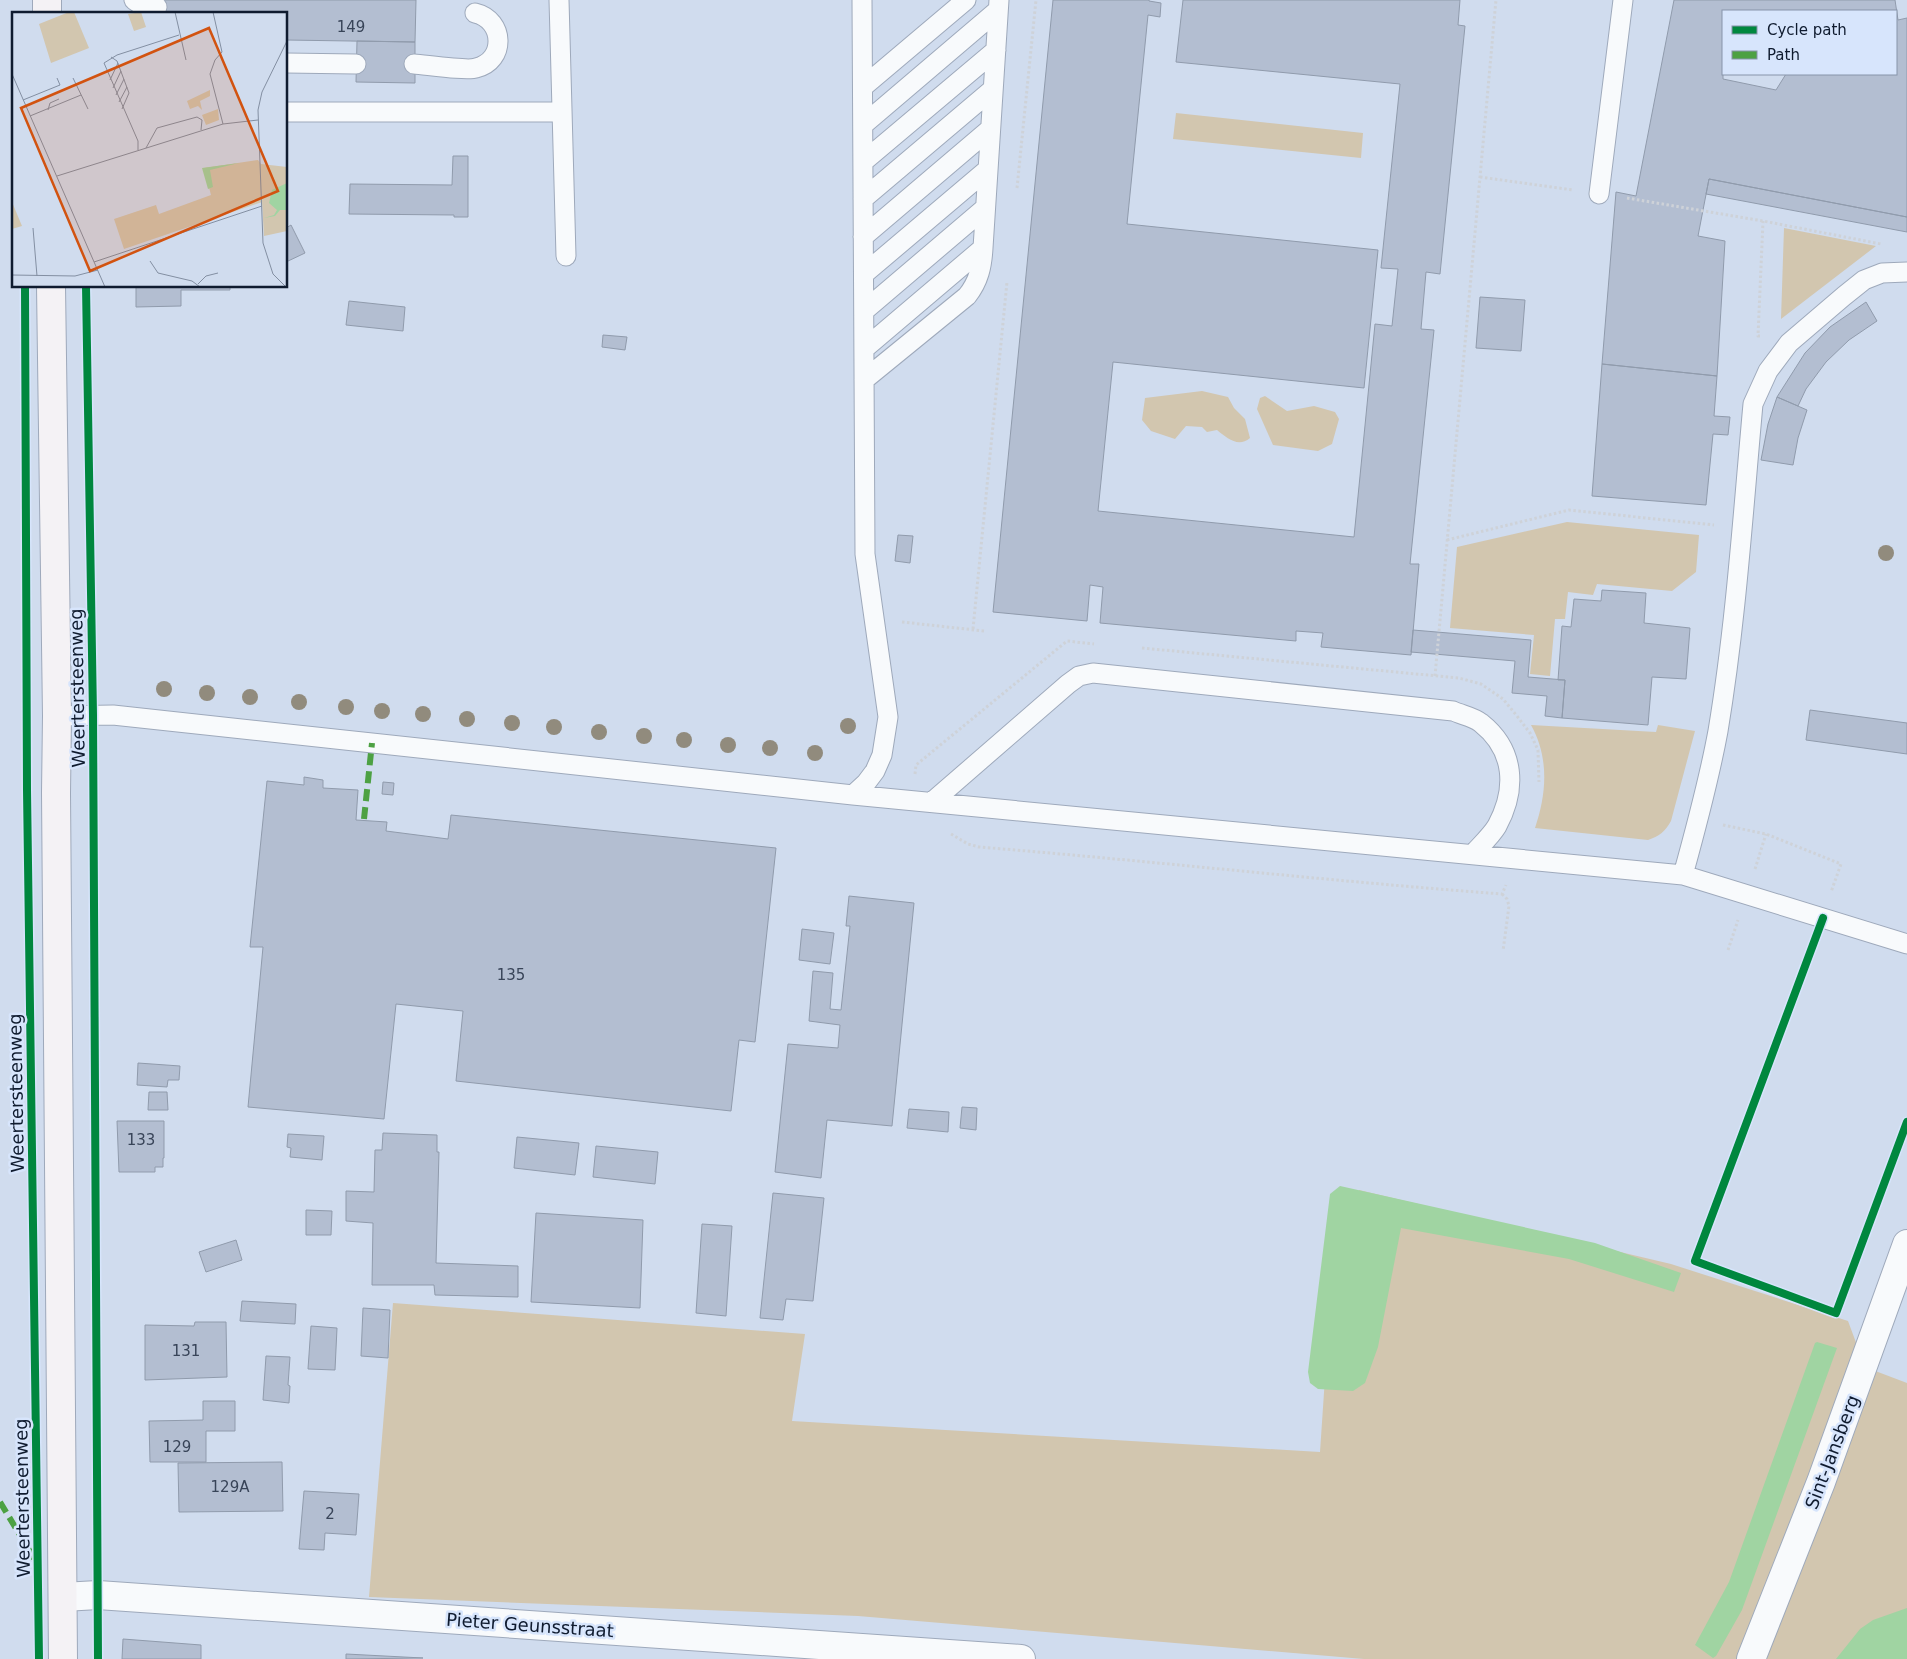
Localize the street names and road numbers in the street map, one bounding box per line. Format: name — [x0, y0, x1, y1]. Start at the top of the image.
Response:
street label: Weertersteenweg — [65, 608, 89, 768]
street label: Weertersteenweg — [4, 1013, 28, 1173]
street label: Sint-Jansberg — [1801, 1392, 1863, 1512]
street label: Weertersteenweg — [10, 1418, 34, 1578]
street label: Pieter Geunsstraat — [445, 1609, 615, 1641]

